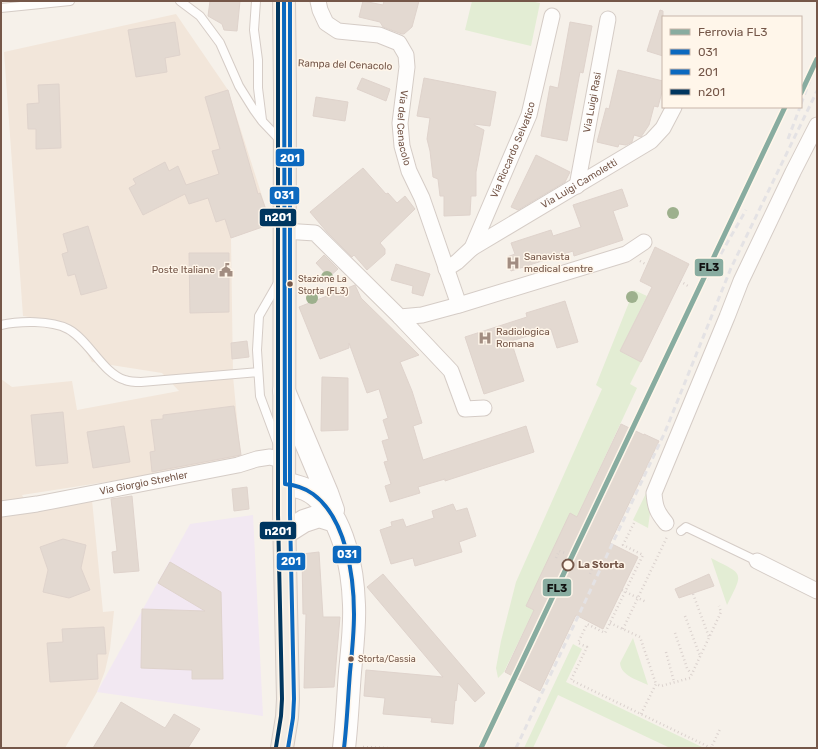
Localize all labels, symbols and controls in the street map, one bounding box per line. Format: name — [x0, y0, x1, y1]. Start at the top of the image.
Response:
legend — [662, 16, 802, 108]
text: Ferrovia FL3 — [698, 25, 767, 39]
text: 031 — [698, 45, 718, 59]
street label: Rampa del Cenacolo — [298, 57, 393, 73]
text: 201 — [698, 65, 718, 79]
street label: Via Luigi Rasi — [581, 71, 604, 134]
text: n201 — [698, 85, 725, 99]
street label: Via del Cenacolo — [394, 89, 413, 167]
street label: Via Riccardo Selvatico — [488, 100, 538, 200]
line badge: 201 — [275, 148, 305, 167]
text: 201 — [280, 152, 300, 165]
street label: Via Luigi Camoletti — [539, 156, 620, 211]
line badge: 031 — [269, 186, 300, 205]
text: 031 — [274, 189, 294, 202]
line badge: n201 — [259, 208, 297, 227]
text: n201 — [264, 211, 292, 224]
place label: Sanavista medical centre — [524, 251, 593, 275]
hospital icon: Sanavista medical centre — [505, 255, 521, 271]
line badge: FL3 — [694, 258, 724, 277]
text: FL3 — [699, 261, 719, 274]
public building icon: Poste Italiane — [218, 262, 234, 278]
place label: Poste Italiane — [152, 264, 215, 276]
place label: Stazione La Storta (FL3) — [298, 274, 348, 296]
marker: Stazione La Storta (FL3) — [285, 279, 295, 289]
place label: Radiologica Romana — [496, 326, 550, 350]
hospital icon: Radiologica Romana — [477, 330, 493, 346]
street label: Via Giorgio Strehler — [99, 469, 189, 498]
line badge: n201 — [259, 521, 297, 540]
text: n201 — [264, 525, 292, 538]
line badge: 031 — [332, 545, 362, 564]
text: 031 — [337, 548, 357, 561]
line badge: 201 — [276, 552, 306, 571]
text: 201 — [281, 555, 301, 568]
marker: La Storta — [561, 558, 575, 572]
place label: La Storta — [578, 559, 625, 571]
line badge: FL3 — [542, 578, 572, 597]
text: FL3 — [547, 582, 567, 595]
marker: Storta/Cassia — [346, 654, 356, 664]
place label: Storta/Cassia — [358, 654, 416, 664]

